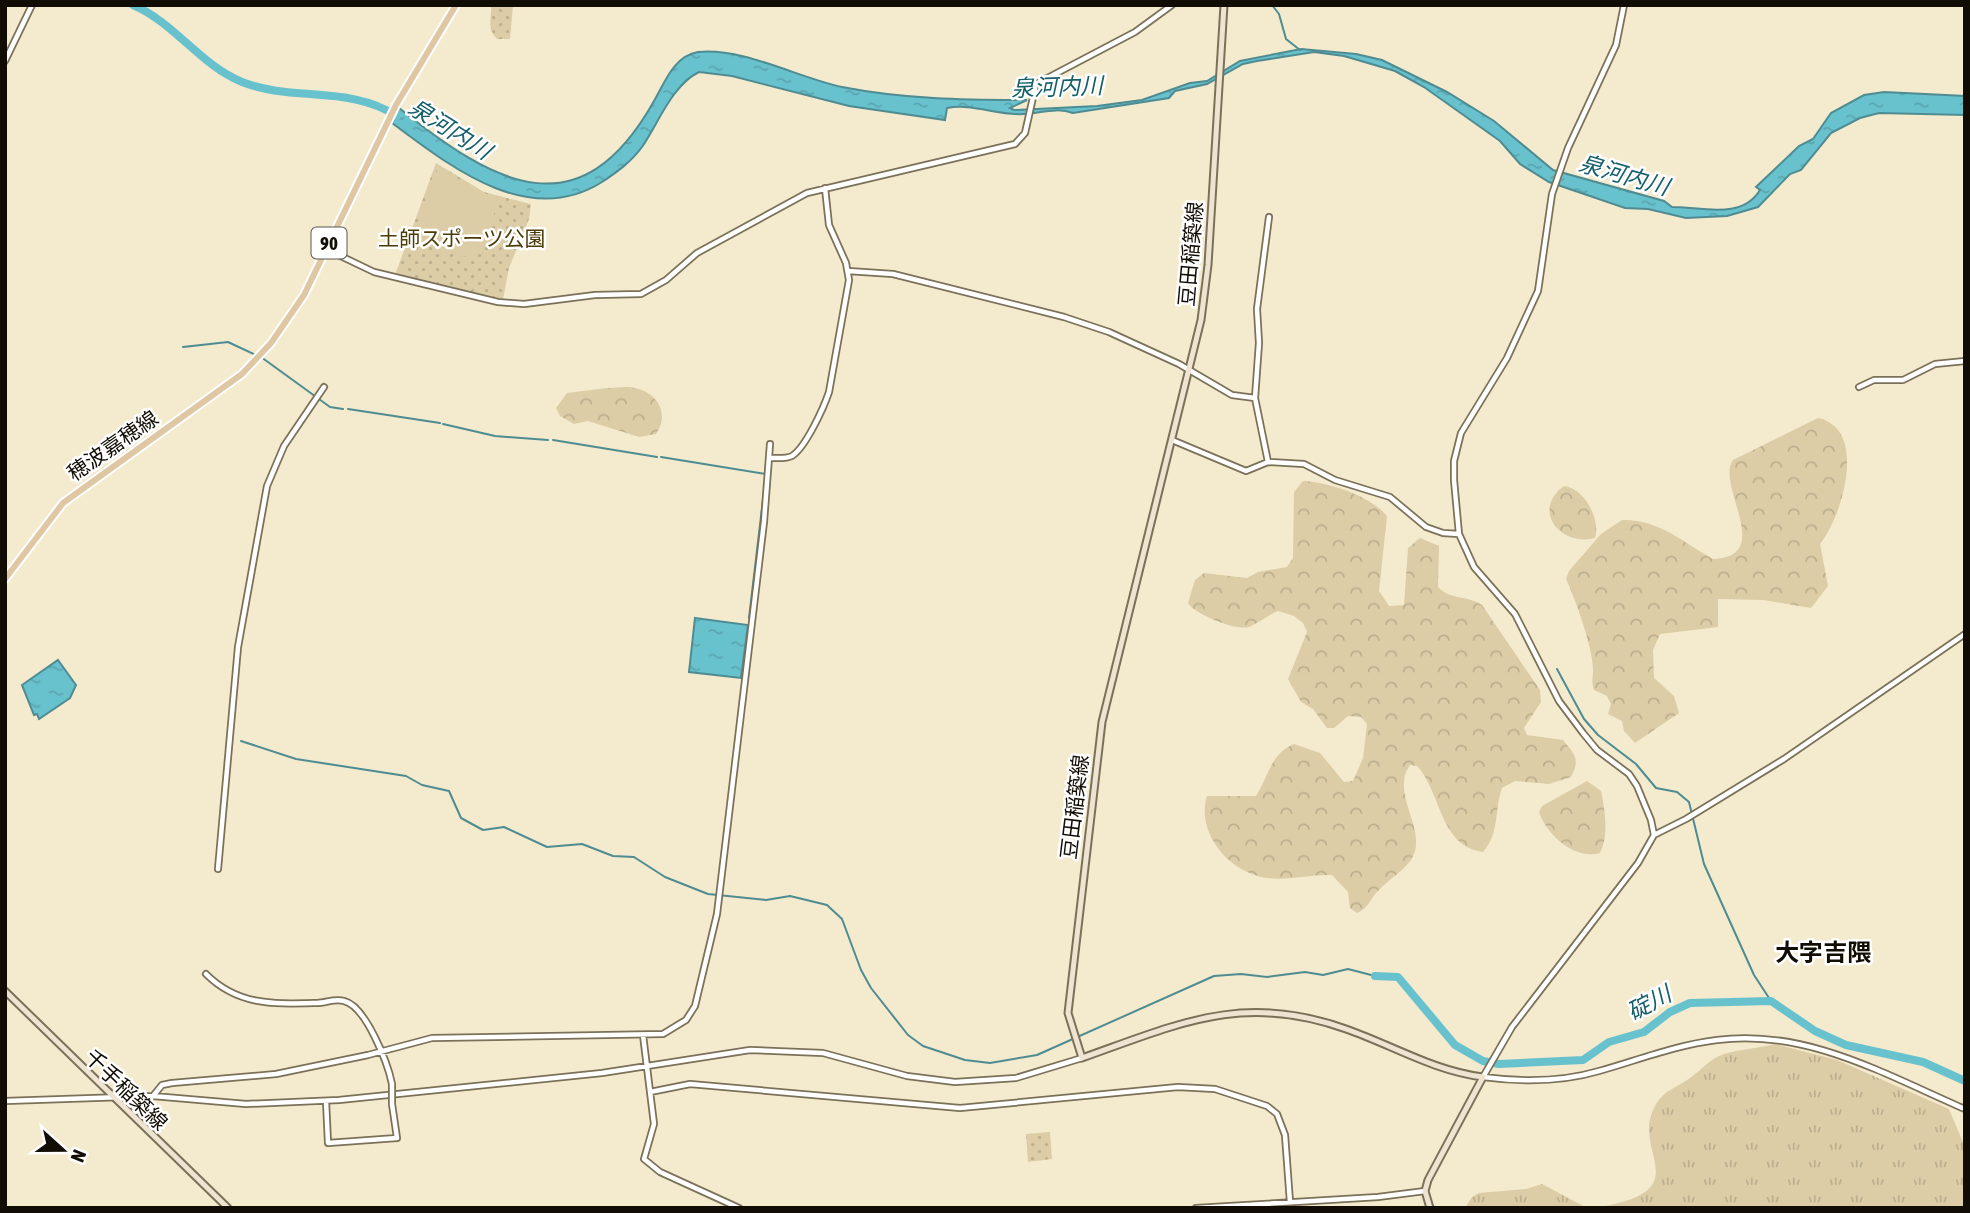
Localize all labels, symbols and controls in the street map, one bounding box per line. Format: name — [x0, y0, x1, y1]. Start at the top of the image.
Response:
water label: 泉河内川 — [1011, 72, 1106, 102]
water label: 泉河内川 — [404, 94, 498, 166]
water label: 泉河内川 — [1576, 150, 1675, 201]
street label: 豆田稲築線 — [1173, 201, 1207, 307]
park label: 土師スポーツ公園 — [378, 226, 546, 250]
road number: 90 — [312, 228, 346, 258]
street label: 穂波嘉穂線 — [63, 405, 162, 485]
street label: 豆田稲築線 — [1056, 753, 1092, 860]
district label: 大字吉隈 — [1775, 939, 1871, 966]
water label: 碇川 — [1623, 979, 1678, 1025]
street label: 千手稲築線 — [81, 1044, 173, 1134]
north arrow — [28, 1115, 98, 1185]
text: N — [67, 1147, 91, 1165]

